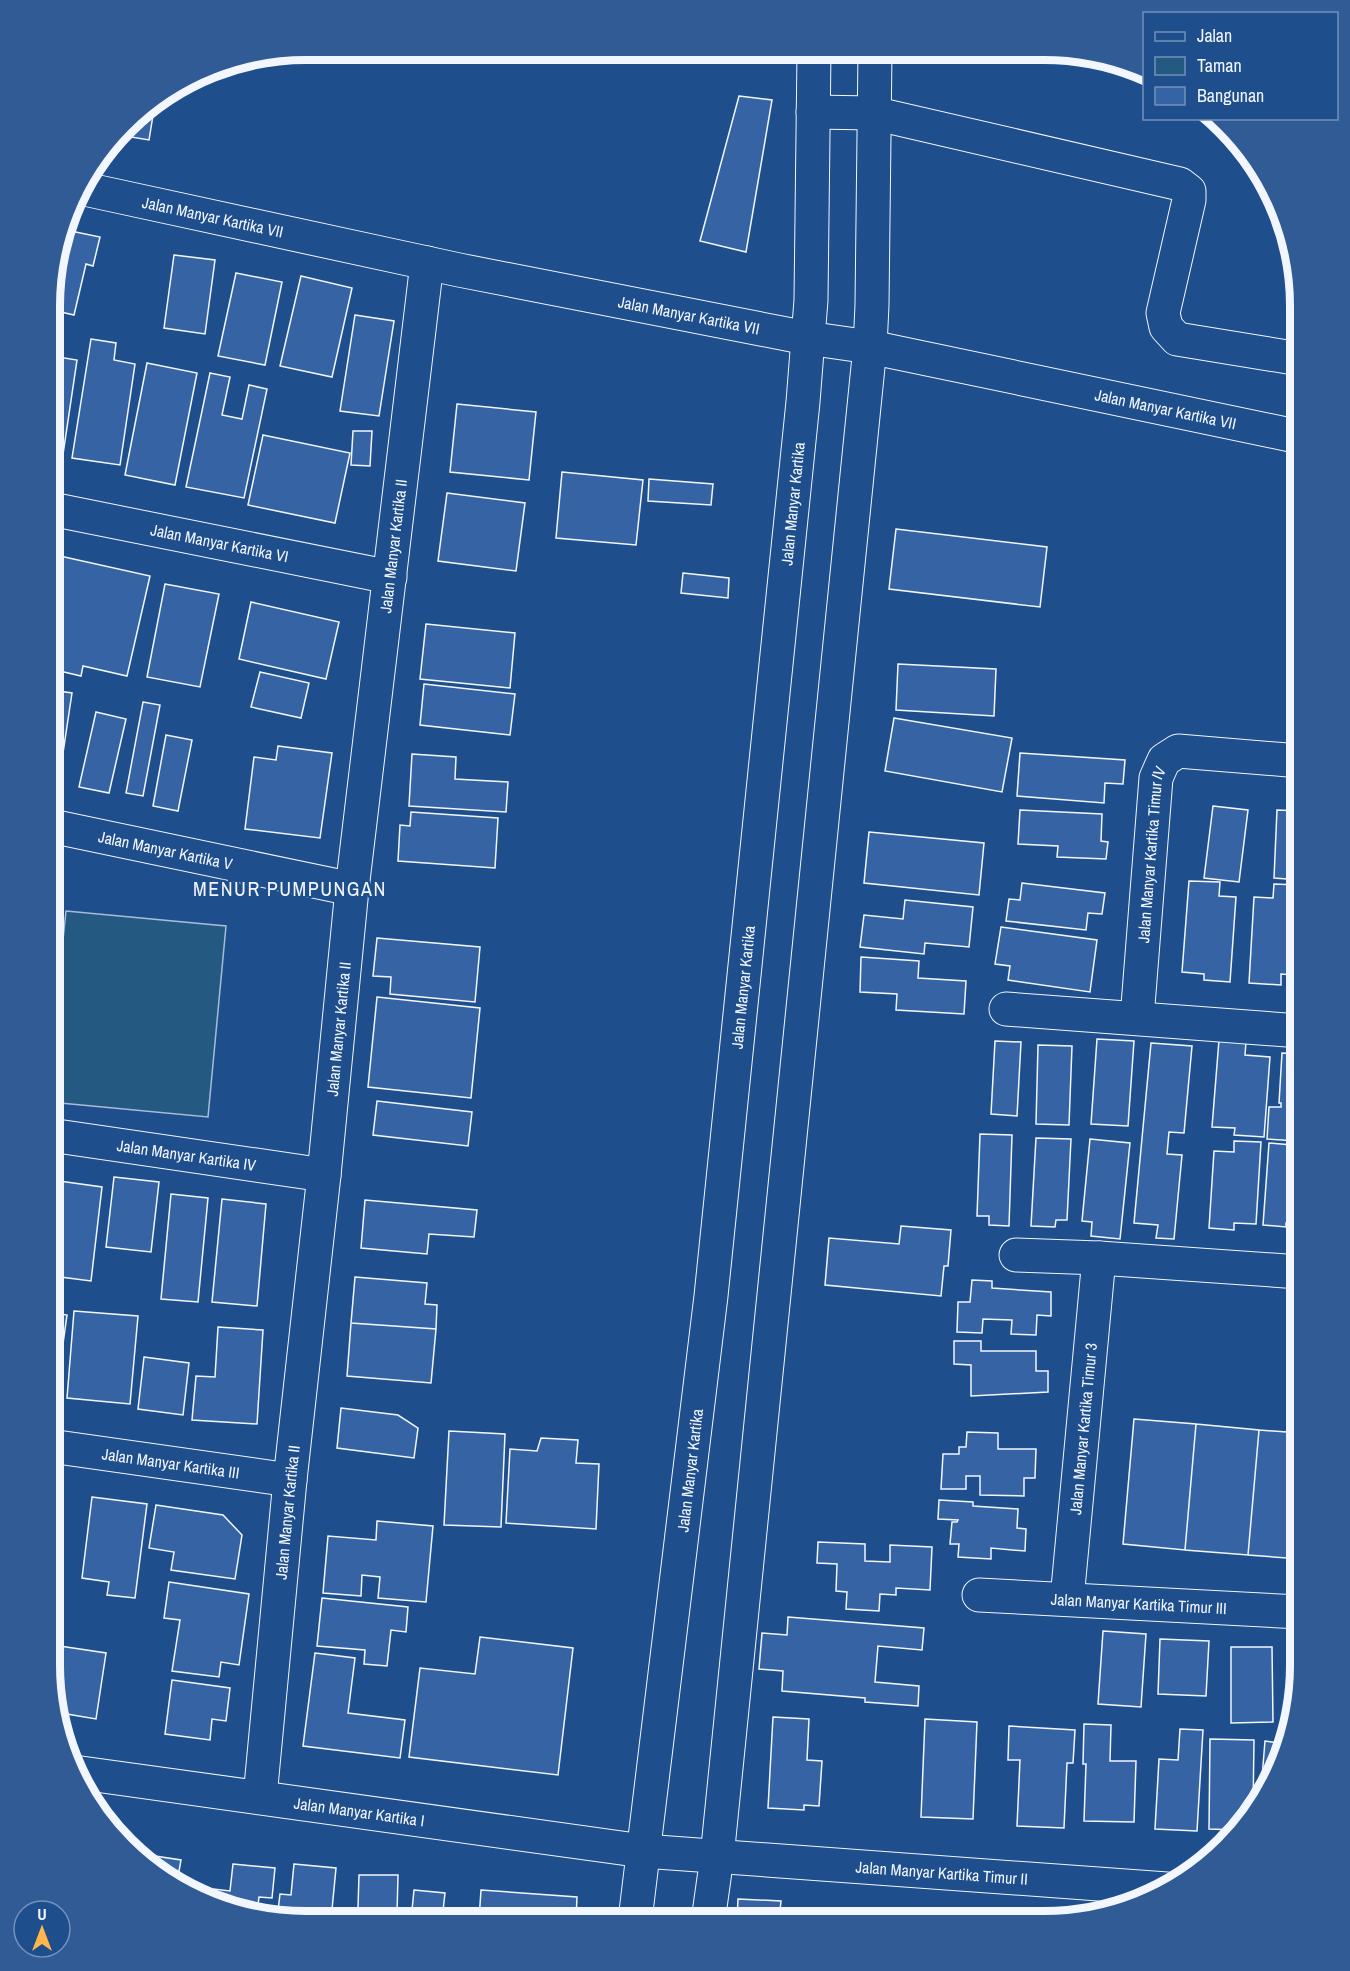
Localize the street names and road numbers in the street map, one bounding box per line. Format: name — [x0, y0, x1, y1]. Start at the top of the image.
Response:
street label: Jalan Manyar Kartika VII — [140, 191, 286, 243]
street label: Jalan Manyar Kartika VII — [616, 290, 762, 340]
street label: Jalan Manyar Kartika VII — [1093, 383, 1238, 434]
street label: Jalan Manyar Kartika — [775, 440, 810, 567]
street label: Jalan Manyar Kartika II — [374, 478, 412, 614]
street label: Jalan Manyar Kartika VI — [149, 518, 291, 567]
street label: Jalan Manyar Kartika Timur IV — [1132, 762, 1171, 944]
street label: Jalan Manyar Kartika V — [96, 825, 235, 875]
street label: Jalan Manyar Kartika — [725, 924, 760, 1050]
street label: Jalan Manyar Kartika II — [321, 961, 356, 1097]
street label: Jalan Manyar Kartika IV — [116, 1134, 258, 1176]
street label: Jalan Manyar Kartika Timur 3 — [1064, 1342, 1102, 1516]
street label: Jalan Manyar Kartika — [671, 1407, 708, 1533]
street label: Jalan Manyar Kartika III — [101, 1442, 241, 1484]
street label: Jalan Manyar Kartika II — [270, 1444, 305, 1581]
street label: Jalan Manyar Kartika Timur III — [1050, 1588, 1227, 1619]
street label: Jalan Manyar Kartika I — [293, 1792, 426, 1832]
street label: Jalan Manyar Kartika Timur II — [855, 1855, 1029, 1890]

